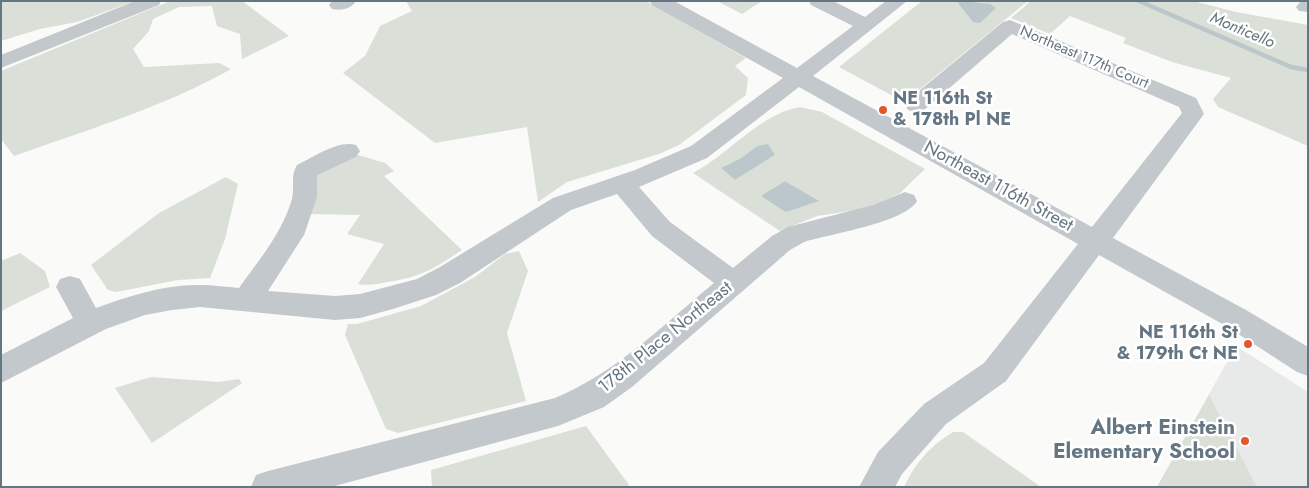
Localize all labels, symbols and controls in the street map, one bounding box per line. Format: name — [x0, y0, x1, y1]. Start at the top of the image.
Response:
water label: Monticello — [1207, 9, 1277, 53]
street label: Northeast 117th Court — [1017, 23, 1151, 93]
place label: NE 116th St & 178th Pl NE — [893, 89, 1011, 132]
marker: NE 116th St & 178th Pl NE — [877, 104, 889, 116]
street label: Northeast 116th Street — [920, 137, 1076, 237]
street label: 178th Place Northeast — [595, 277, 737, 399]
place label: NE 116th St & 179th Ct NE — [1117, 323, 1238, 366]
marker: NE 116th St & 179th Ct NE — [1242, 338, 1254, 350]
place label: Albert Einstein Elementary School — [1053, 416, 1235, 466]
marker: Albert Einstein Elementary School — [1239, 435, 1251, 447]

